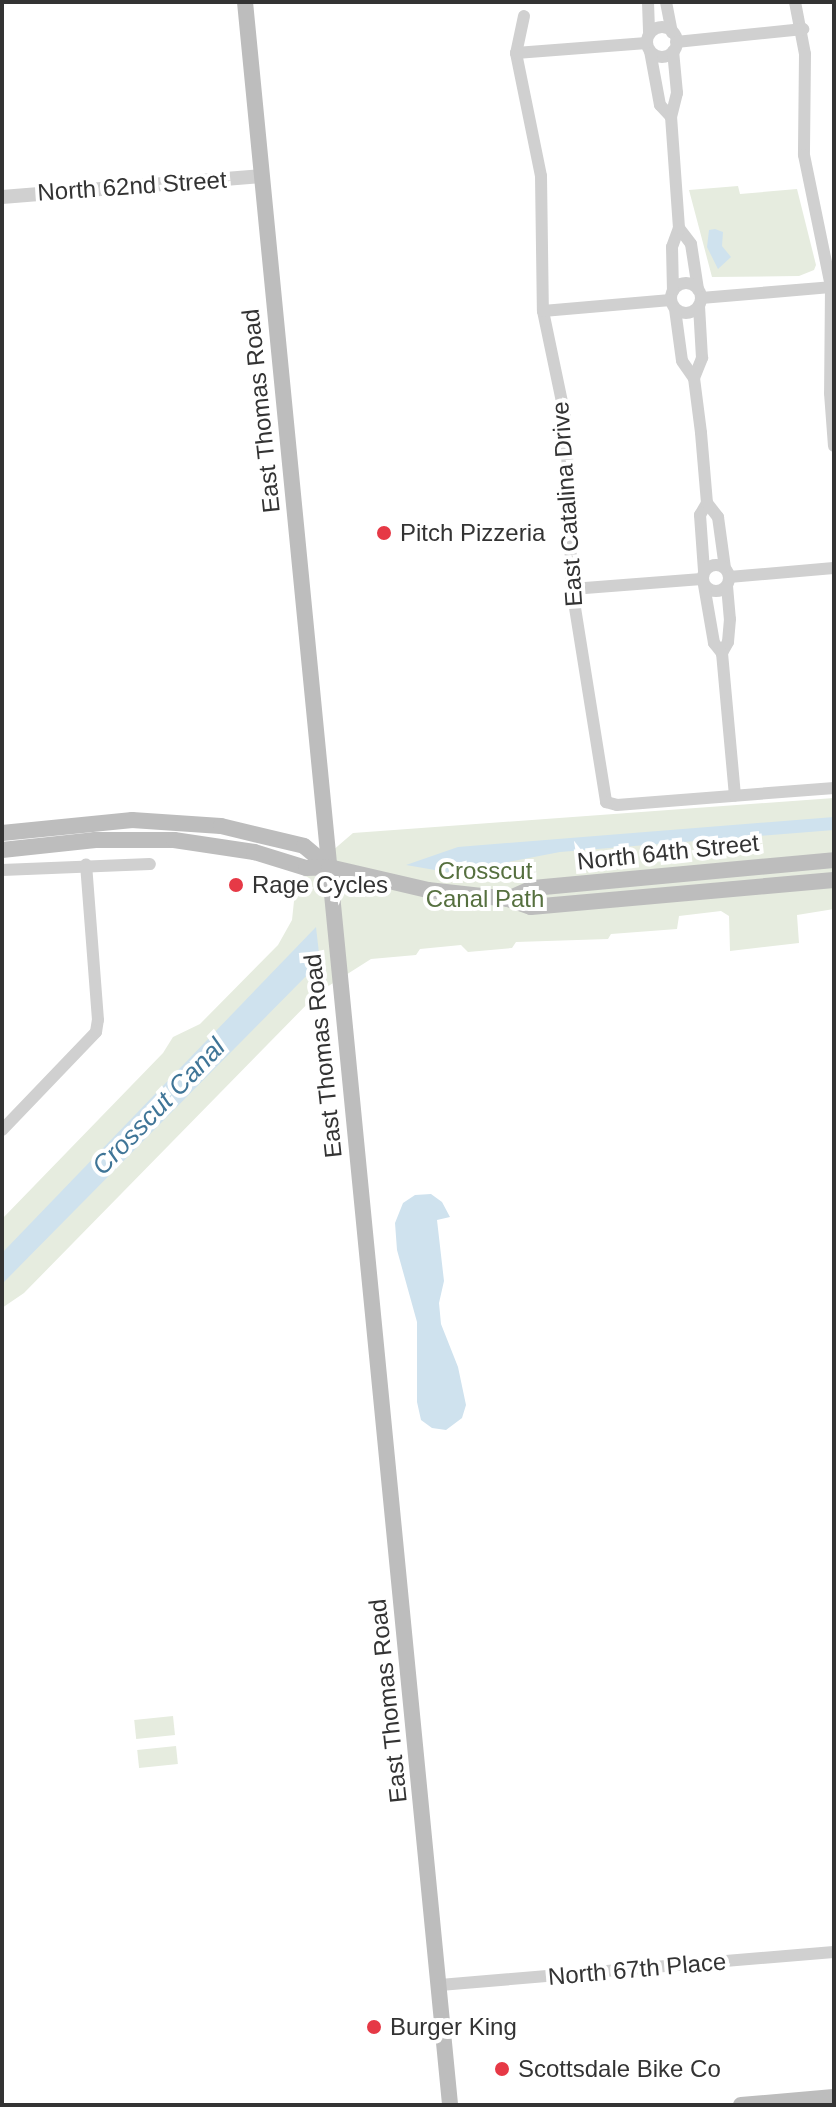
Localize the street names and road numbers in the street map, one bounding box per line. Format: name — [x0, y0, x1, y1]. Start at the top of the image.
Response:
street label: North 62nd Street — [37, 165, 227, 207]
street label: East Thomas Road — [236, 307, 286, 515]
street label: East Catalina Drive — [545, 401, 589, 607]
street label: North 64th Street — [576, 828, 760, 876]
street label: East Thomas Road — [298, 952, 348, 1160]
street label: East Thomas Road — [363, 1597, 413, 1805]
street label: North 67th Place — [547, 1947, 727, 1991]

